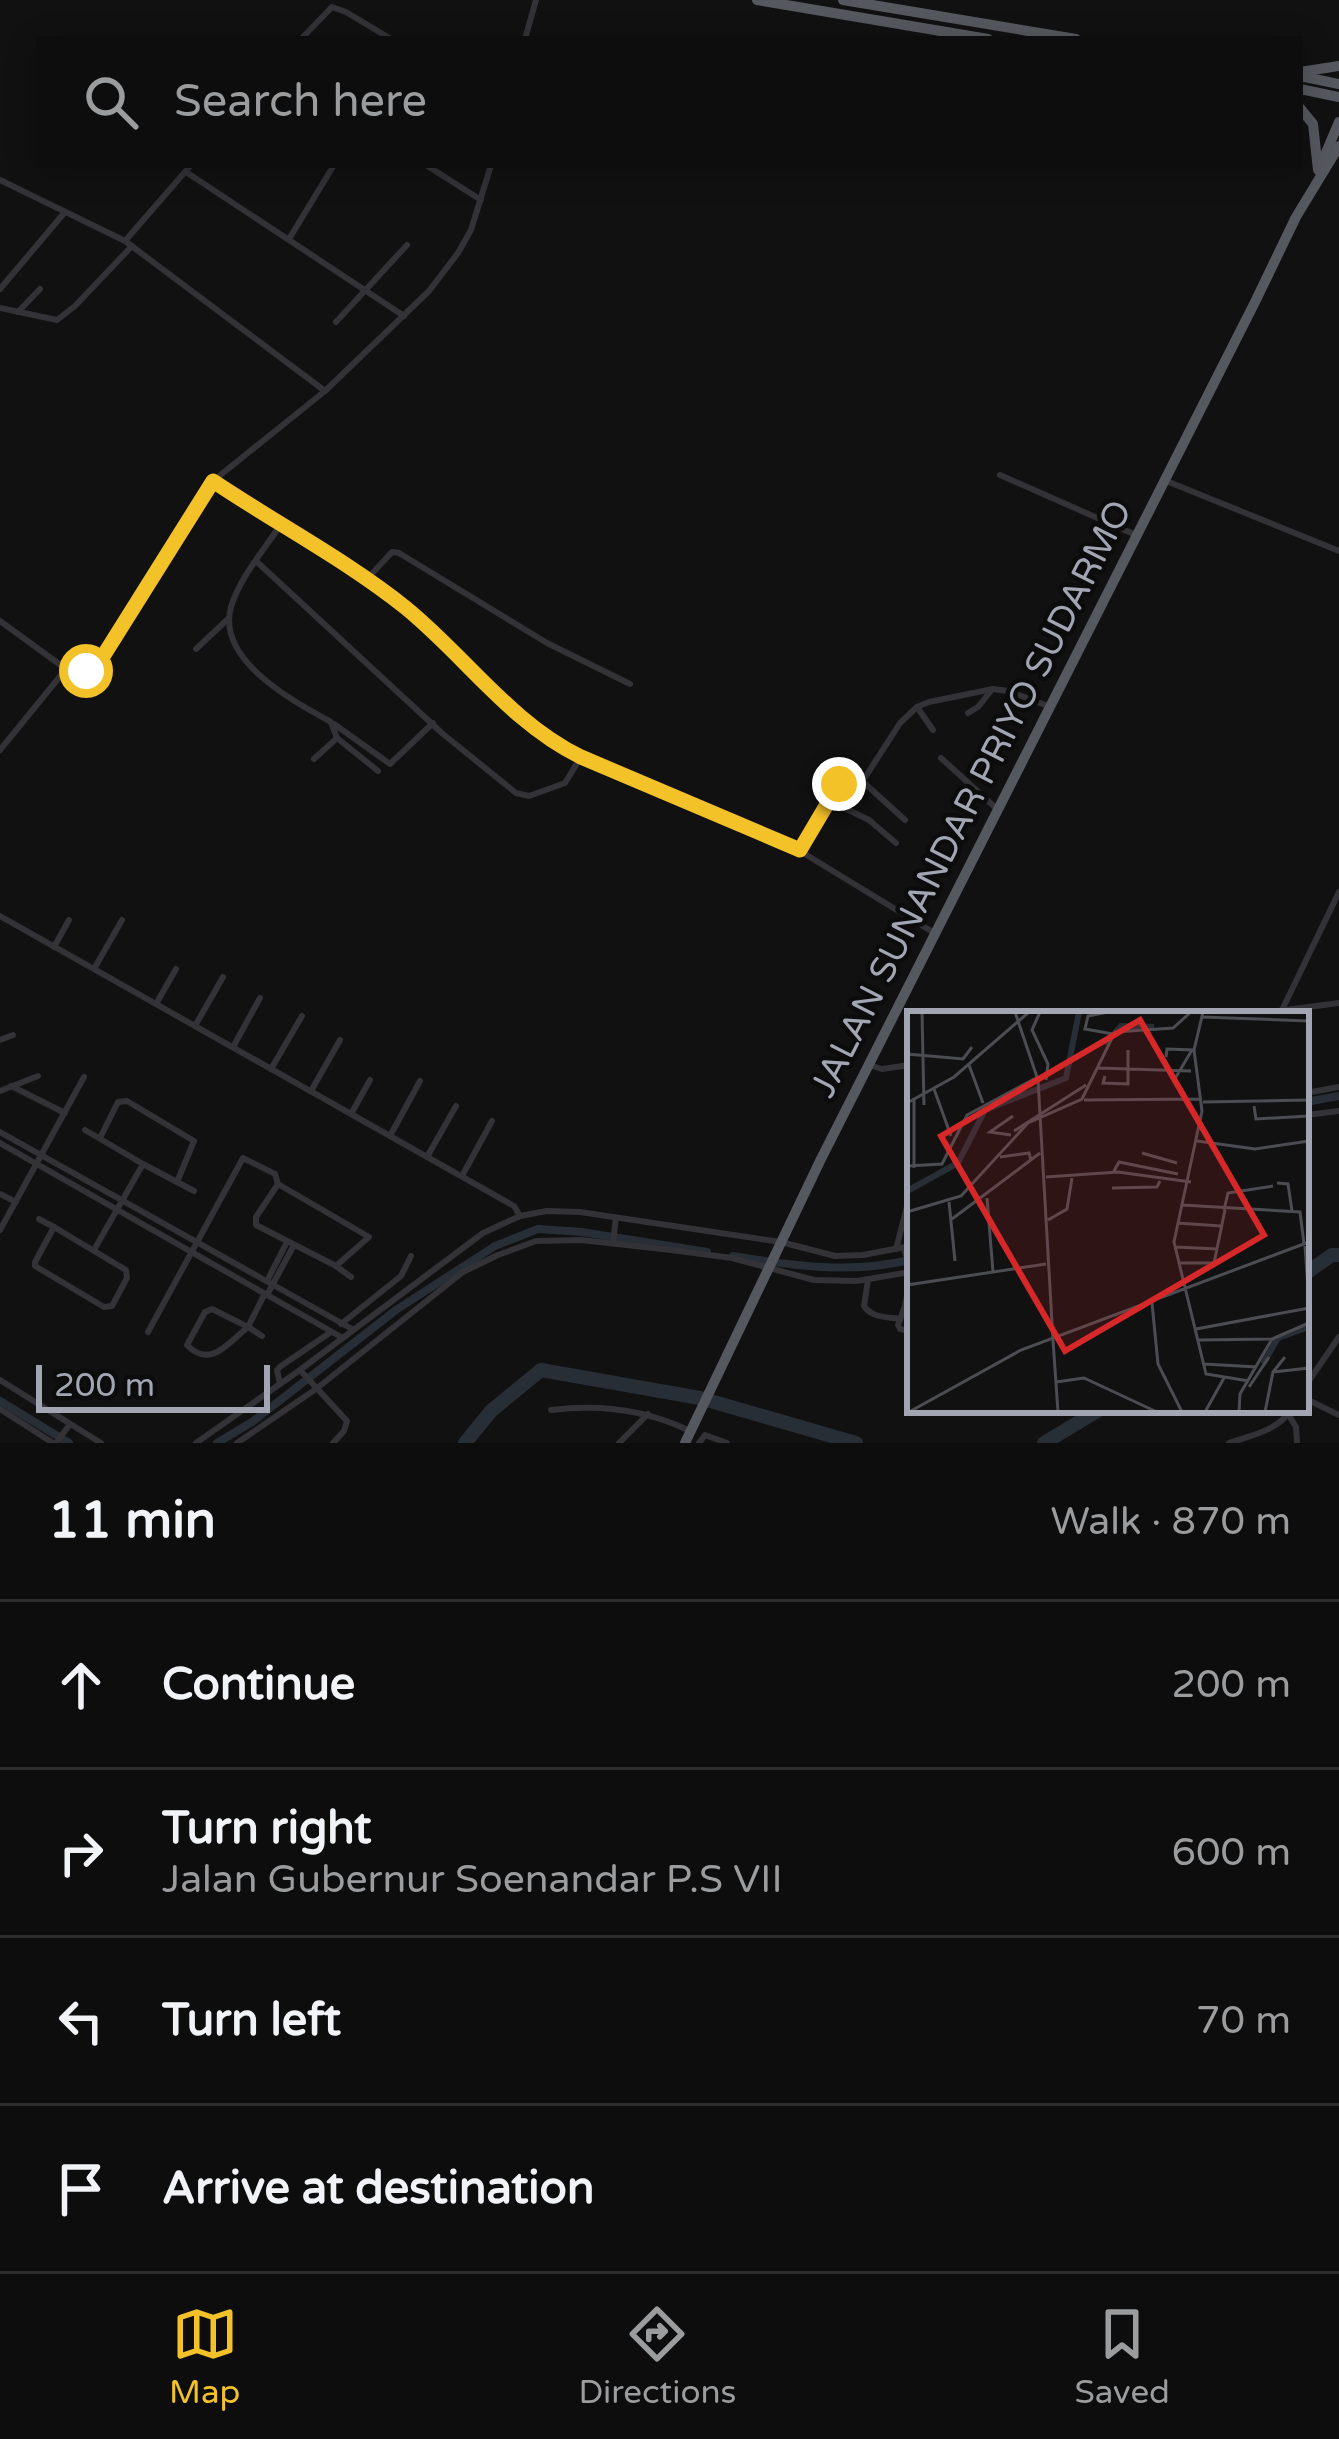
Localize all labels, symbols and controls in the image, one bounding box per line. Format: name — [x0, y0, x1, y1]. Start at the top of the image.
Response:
search box — [36, 36, 1303, 168]
icon: search — [78, 69, 144, 135]
text: Search here — [174, 75, 427, 129]
street label: JALAN SUNANDAR PRIYO SUDARMO — [801, 493, 1141, 1104]
route start — [59, 644, 113, 698]
route end — [812, 757, 866, 811]
inset map — [907, 1011, 1309, 1413]
scale bar — [36, 1359, 270, 1412]
text: 200 m — [54, 1366, 155, 1405]
text: 11 min — [48, 1490, 216, 1552]
text: Walk · 870 m — [1050, 1498, 1291, 1545]
icon: ahead — [48, 1652, 114, 1718]
text: Continue — [162, 1658, 355, 1712]
text: 200 m — [1172, 1661, 1291, 1708]
text: Turn right — [162, 1802, 371, 1856]
icon: right — [48, 1820, 114, 1886]
text: 600 m — [1172, 1829, 1291, 1876]
text: Jalan Gubernur Soenandar P.S VII — [162, 1856, 783, 1903]
icon: left — [48, 1988, 114, 2054]
text: Turn left — [162, 1994, 341, 2048]
text: 70 m — [1196, 1997, 1291, 2044]
icon: arrive — [48, 2156, 114, 2222]
text: Arrive at destination — [162, 2162, 594, 2216]
tab: Map — [169, 2301, 240, 2412]
tab: Directions — [578, 2301, 736, 2412]
tab: Saved — [1075, 2301, 1170, 2412]

